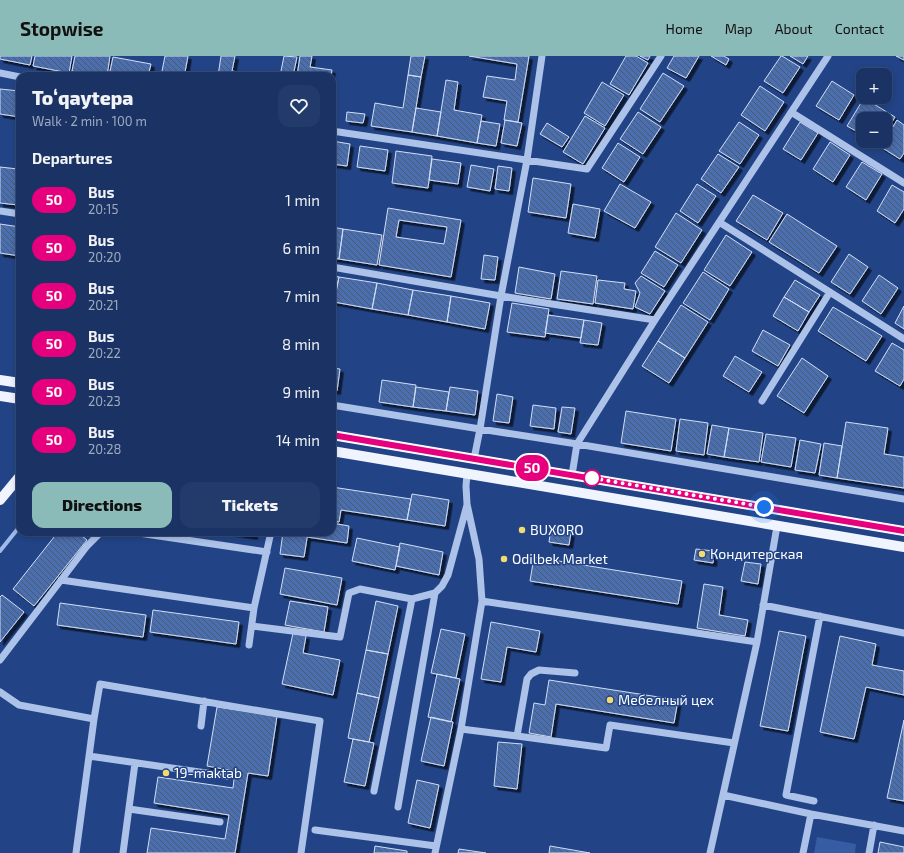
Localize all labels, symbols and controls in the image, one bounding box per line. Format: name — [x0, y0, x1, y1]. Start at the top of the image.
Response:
text: Stopwise — [20, 17, 104, 40]
text: Home — [666, 20, 703, 37]
text: Map — [725, 20, 753, 37]
text: About — [775, 20, 813, 37]
text: Contact — [835, 20, 884, 37]
map controls — [856, 68, 892, 148]
button: + — [856, 68, 892, 104]
button: heart — [278, 85, 320, 127]
text: Toʻqaytepa — [32, 86, 133, 109]
button: − — [856, 112, 892, 148]
text: Walk · 2 min · 100 m — [32, 113, 147, 129]
text: Departures — [32, 149, 112, 167]
text: Bus — [88, 183, 114, 201]
text: 50 — [46, 191, 62, 208]
text: 1 min — [285, 191, 320, 209]
text: 20:15 — [88, 201, 118, 217]
text: Bus — [88, 231, 114, 249]
text: 50 — [46, 239, 62, 256]
text: 6 min — [282, 239, 320, 257]
text: 20:20 — [88, 249, 121, 265]
text: Bus — [88, 279, 114, 297]
text: 50 — [46, 287, 62, 304]
text: 7 min — [283, 287, 320, 305]
text: 20:21 — [88, 297, 119, 313]
text: Bus — [88, 327, 114, 345]
text: 50 — [46, 335, 62, 352]
text: 8 min — [282, 335, 320, 353]
text: 20:22 — [88, 345, 121, 361]
text: Bus — [88, 375, 114, 393]
text: 50 — [46, 383, 62, 400]
text: 9 min — [282, 383, 320, 401]
text: 20:23 — [88, 393, 121, 409]
text: Bus — [88, 423, 114, 441]
text: 50 — [46, 431, 62, 448]
text: 14 min — [276, 431, 320, 449]
text: 20:28 — [88, 441, 121, 457]
line badge: 50 — [514, 455, 550, 481]
text: 50 — [524, 459, 540, 476]
unlabelled marker — [583, 469, 601, 487]
button: Directions — [32, 482, 172, 528]
button: Tickets — [180, 482, 320, 528]
your location — [754, 497, 774, 517]
place label: BUXORO — [530, 521, 584, 538]
marker: BUXORO — [517, 525, 527, 535]
place label: Кондитерская — [710, 545, 803, 562]
marker: Кондитерская — [697, 549, 707, 559]
place label: Odilbek Market — [512, 550, 608, 567]
marker: Odilbek Market — [499, 554, 509, 564]
place label: Мебелный цех — [618, 691, 714, 708]
marker: Мебелный цех — [605, 695, 615, 705]
place label: 19-maktab — [174, 764, 242, 781]
marker: 19-maktab — [161, 768, 171, 778]

